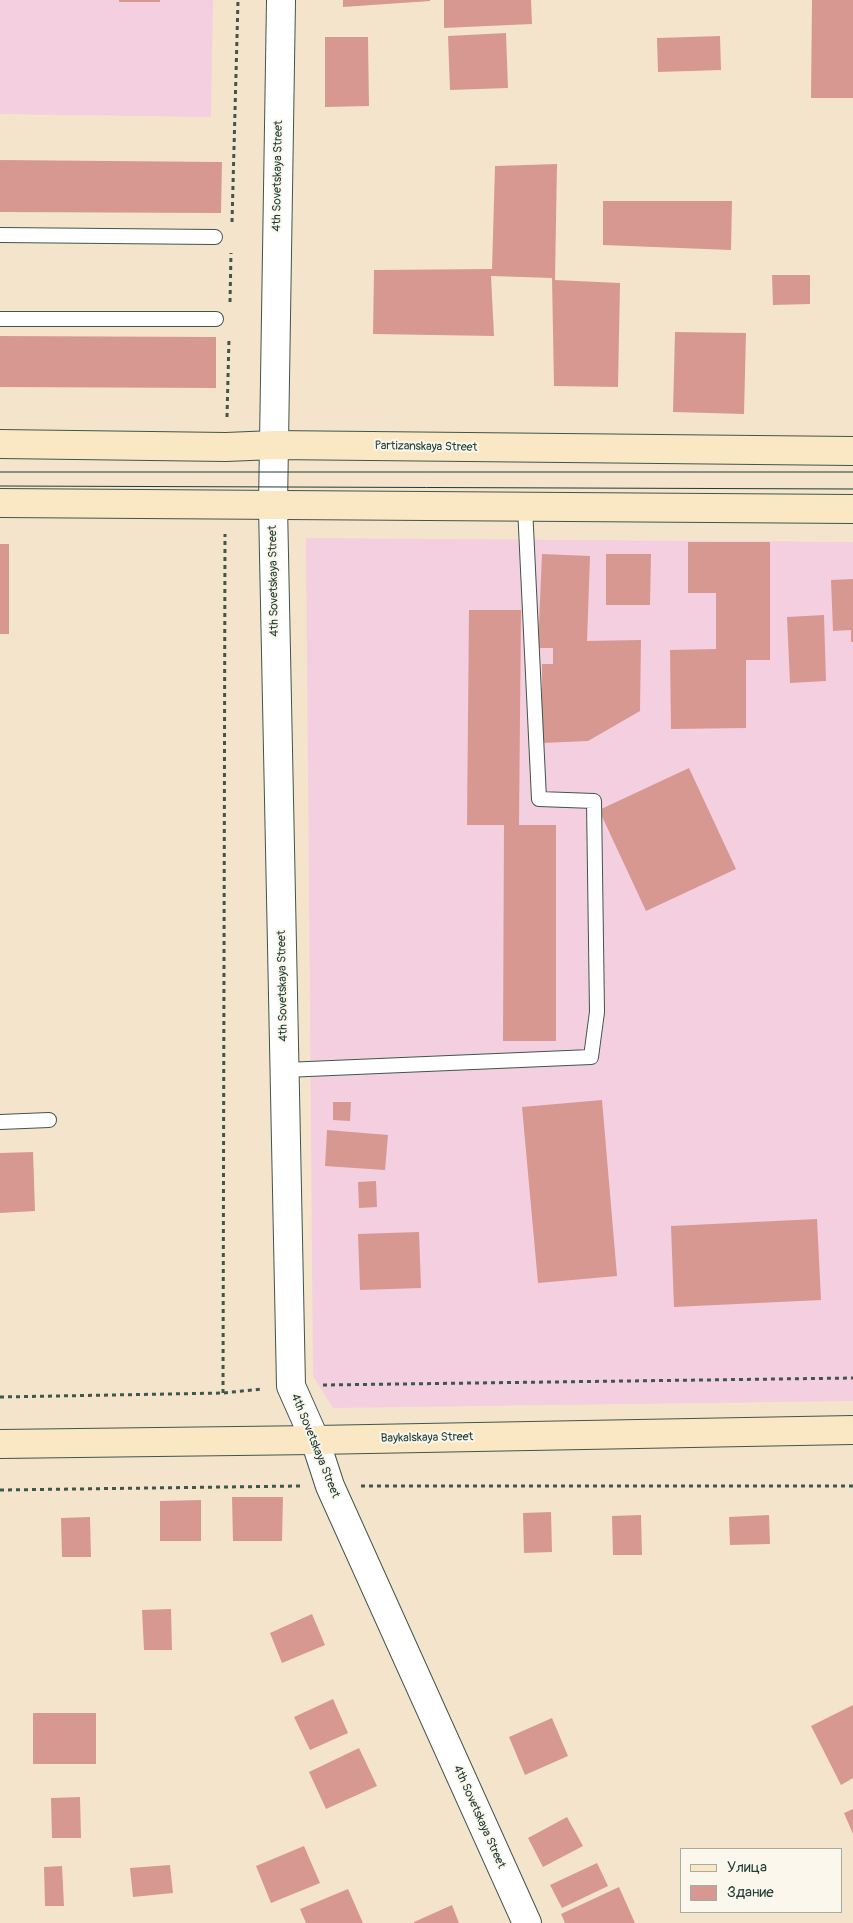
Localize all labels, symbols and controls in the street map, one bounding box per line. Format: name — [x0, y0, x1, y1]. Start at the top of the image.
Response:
street label: 4th Sovetskaya Street — [270, 120, 286, 232]
street label: Partizanskaya Street — [374, 439, 478, 455]
street label: 4th Sovetskaya Street — [266, 525, 282, 637]
street label: 4th Sovetskaya Street — [275, 930, 291, 1042]
street label: 4th Sovetskaya Street — [287, 1392, 343, 1500]
street label: Baykalskaya Street — [381, 1430, 473, 1446]
street label: 4th Sovetskaya Street — [450, 1763, 508, 1871]
legend — [680, 1848, 843, 1913]
text: Улица — [727, 1858, 767, 1877]
text: Здание — [727, 1883, 774, 1902]

